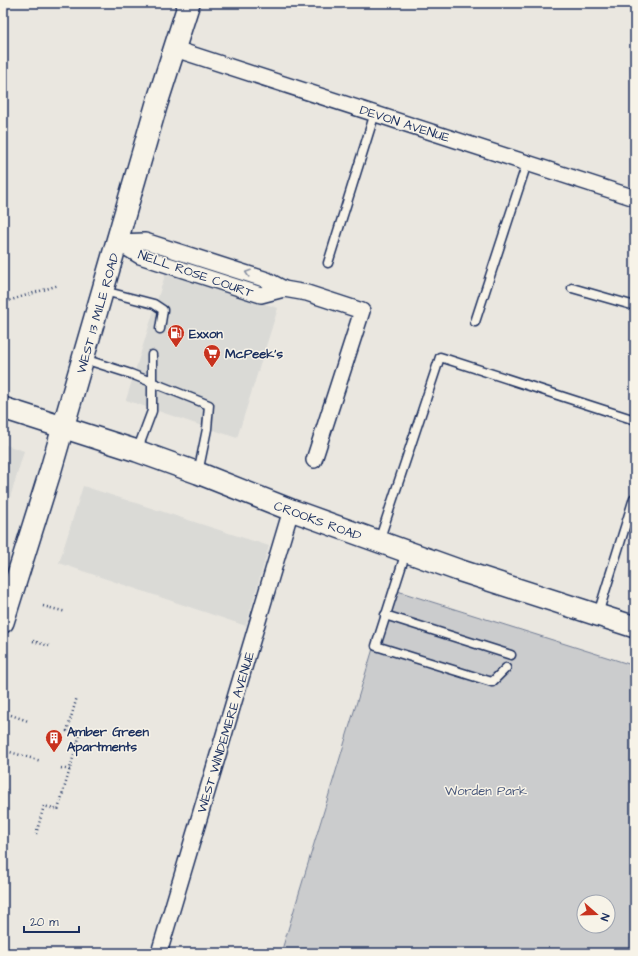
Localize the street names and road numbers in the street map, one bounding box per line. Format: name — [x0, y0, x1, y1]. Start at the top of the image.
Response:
street label: DEVON AVENUE — [357, 101, 452, 147]
street label: NELL ROSE COURT — [136, 246, 257, 302]
street label: WEST 13 MILE ROAD — [72, 250, 124, 376]
street label: CROOKS ROAD — [271, 497, 365, 545]
street label: WEST WINDEMERE AVENUE — [193, 649, 259, 815]

